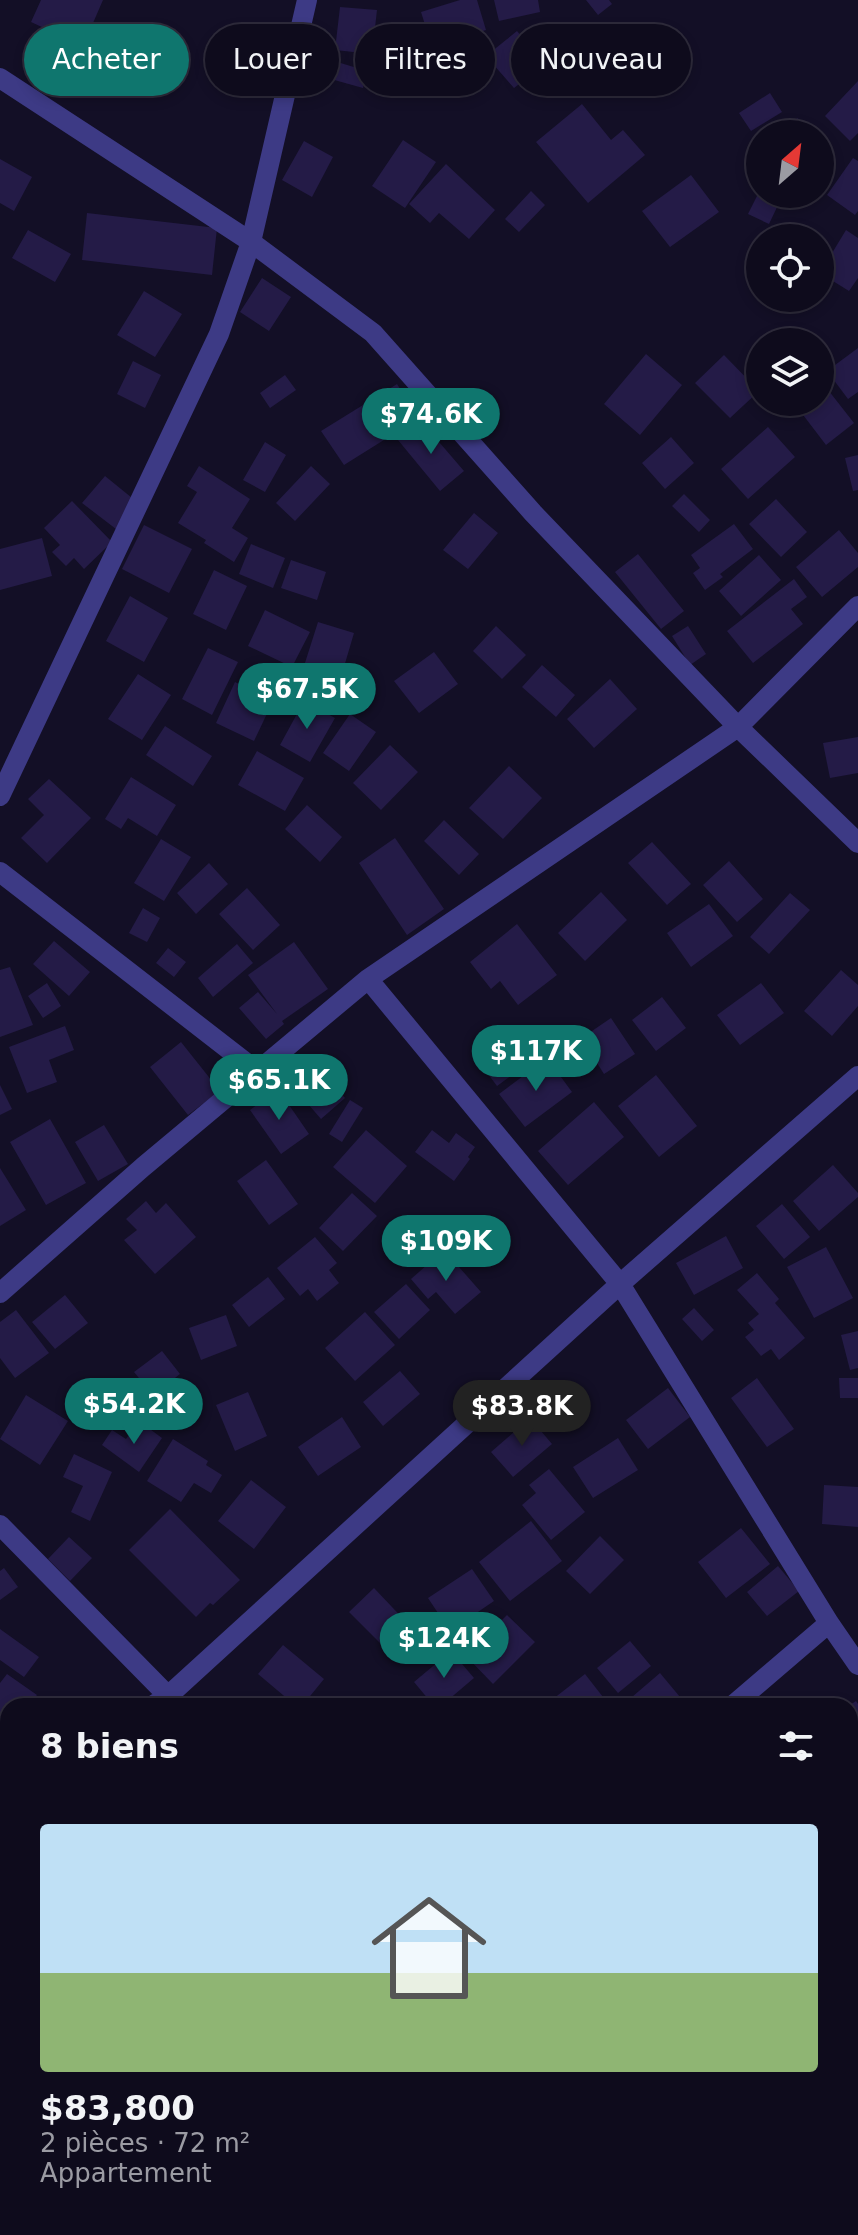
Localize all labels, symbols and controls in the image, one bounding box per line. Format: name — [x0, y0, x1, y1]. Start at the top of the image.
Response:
chip: Acheter — [24, 24, 189, 96]
chip: Louer — [205, 24, 339, 96]
chip: Filtres — [355, 24, 495, 96]
chip: Nouveau — [511, 24, 691, 96]
north arrow — [746, 120, 834, 208]
map controls — [746, 120, 834, 416]
button: locate — [746, 224, 834, 312]
button: layers — [746, 328, 834, 416]
pin: $74.6K — [366, 388, 496, 456]
text: $74.6K — [380, 399, 482, 429]
pin: $67.5K — [242, 663, 372, 731]
text: $67.5K — [256, 674, 358, 704]
pin: $117K — [480, 1025, 592, 1093]
text: $117K — [490, 1036, 582, 1066]
pin: $65.1K — [214, 1054, 344, 1122]
text: $65.1K — [228, 1065, 330, 1095]
pin: $109K — [390, 1215, 502, 1283]
text: $109K — [400, 1226, 492, 1256]
pin: $54.2K — [69, 1378, 199, 1446]
pin: $83.8K — [457, 1380, 587, 1448]
text: $54.2K — [83, 1389, 185, 1419]
text: $83.8K — [471, 1391, 573, 1421]
pin: $124K — [388, 1612, 500, 1680]
text: $124K — [398, 1623, 490, 1653]
icon: filters — [774, 1724, 818, 1768]
text: 8 biens — [40, 1726, 179, 1766]
icon: home — [357, 1876, 501, 2020]
text: $83,800 — [40, 2088, 195, 2128]
text: 2 pièces · 72 m² — [40, 2128, 250, 2158]
text: Appartement — [40, 2158, 212, 2188]

